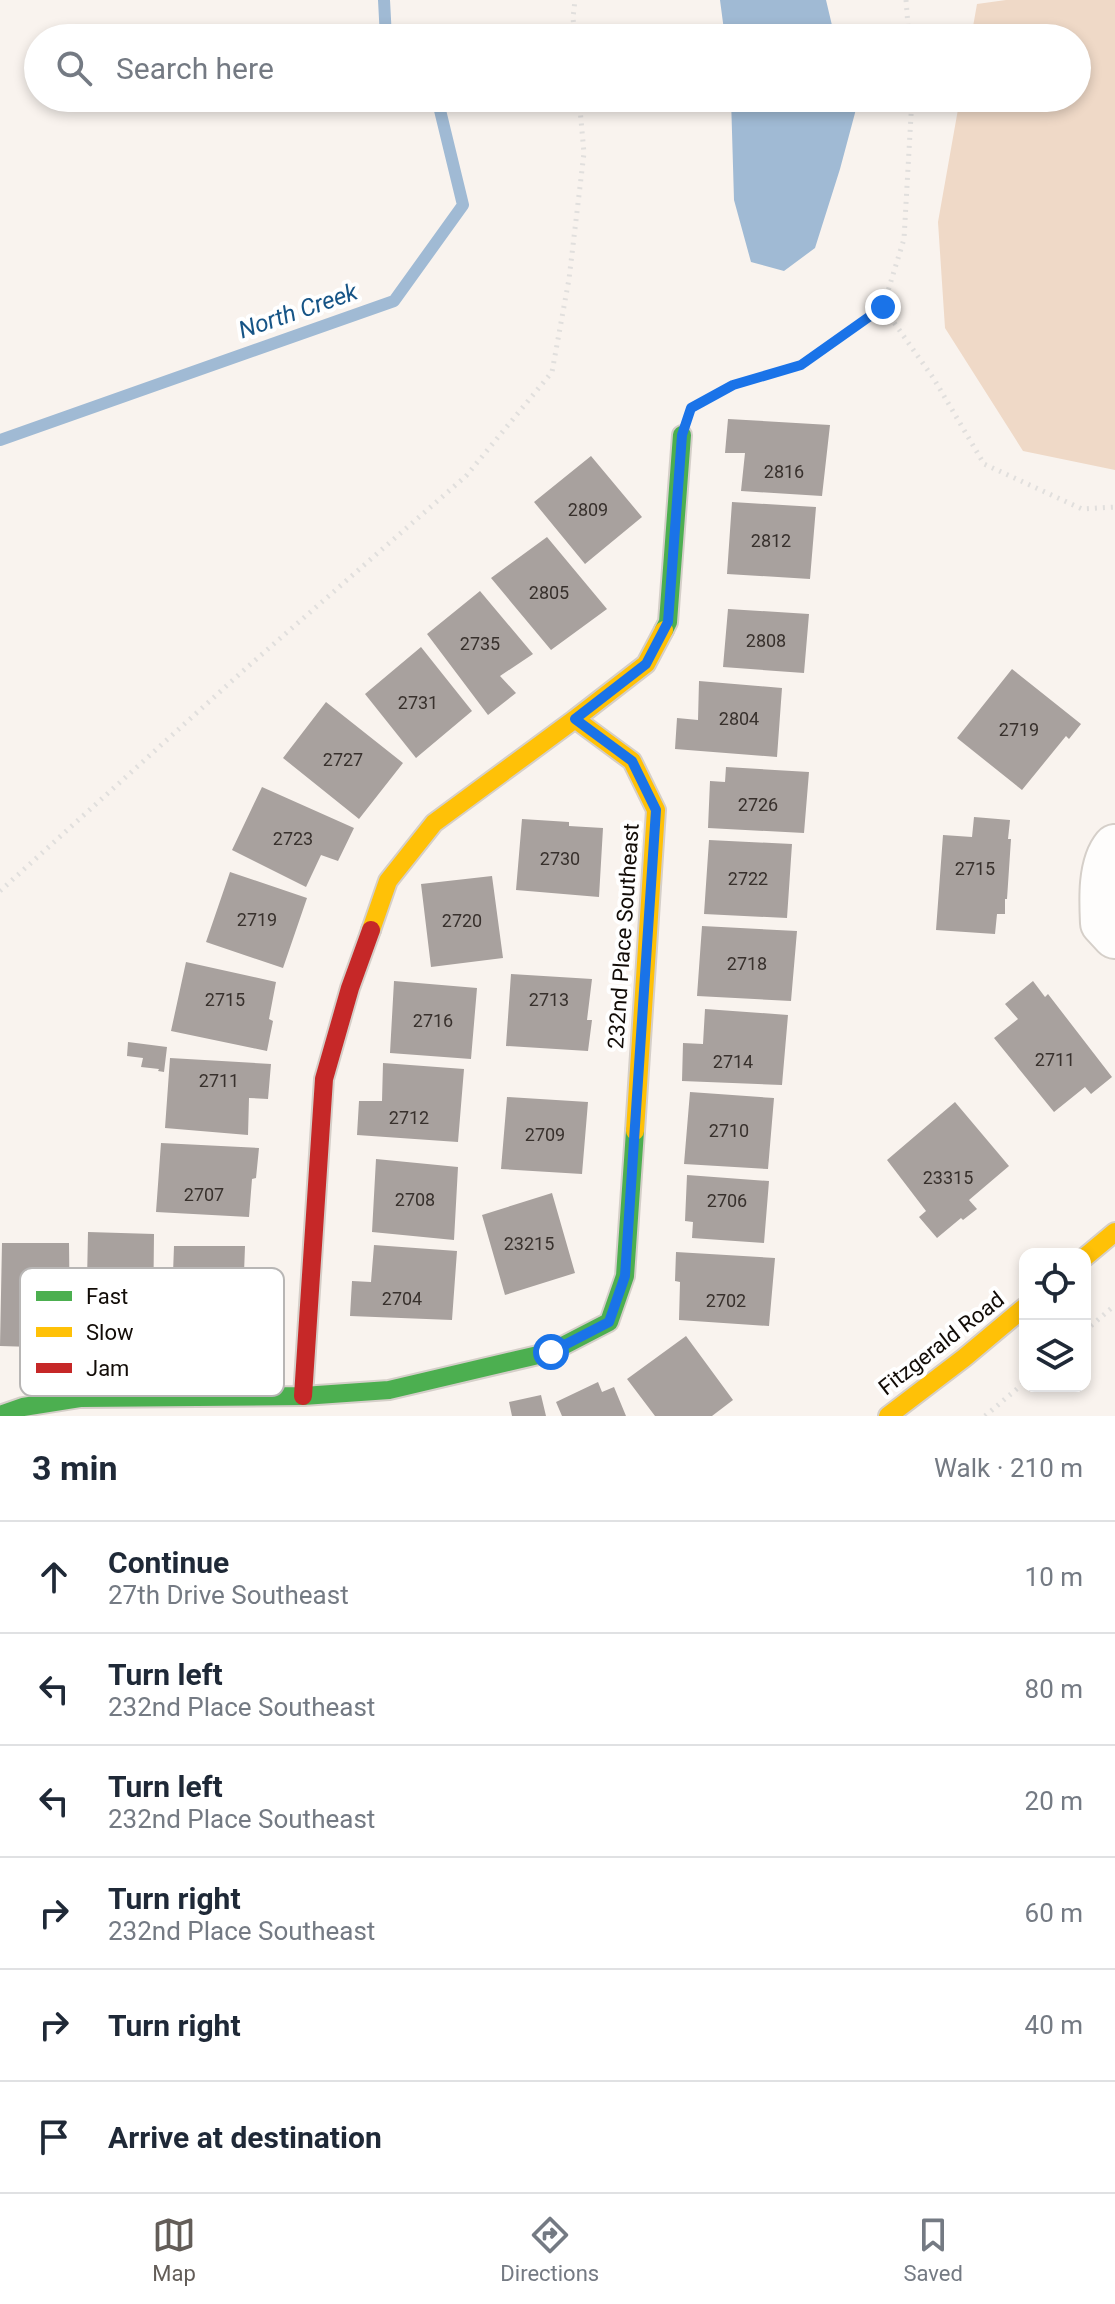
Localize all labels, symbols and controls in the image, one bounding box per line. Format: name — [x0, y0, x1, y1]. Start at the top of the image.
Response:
search box — [24, 24, 1091, 112]
icon: search — [52, 46, 96, 90]
text: Search here — [116, 51, 274, 86]
water label: North Creek — [235, 277, 362, 344]
route end — [865, 289, 901, 325]
house number: 2816 — [764, 461, 804, 482]
house number: 2809 — [568, 499, 608, 520]
house number: 2812 — [751, 530, 791, 551]
house number: 2805 — [529, 582, 569, 603]
house number: 2808 — [746, 630, 786, 651]
house number: 2735 — [460, 633, 500, 654]
house number: 2731 — [398, 692, 438, 713]
house number: 2804 — [719, 708, 759, 729]
house number: 2719 — [999, 719, 1039, 740]
house number: 2727 — [323, 749, 363, 770]
house number: 2726 — [738, 794, 778, 815]
street label: 232nd Place Southeast — [603, 822, 644, 1050]
house number: 2723 — [273, 828, 313, 849]
house number: 2730 — [540, 848, 580, 869]
house number: 2715 — [955, 858, 995, 879]
house number: 2722 — [728, 868, 768, 889]
house number: 2719 — [237, 909, 277, 930]
house number: 2720 — [442, 910, 482, 931]
house number: 2718 — [727, 953, 767, 974]
house number: 2715 — [205, 989, 245, 1010]
house number: 2713 — [529, 989, 569, 1010]
house number: 2716 — [413, 1010, 453, 1031]
house number: 2711 — [1035, 1049, 1075, 1070]
house number: 2714 — [713, 1051, 753, 1072]
house number: 2711 — [199, 1070, 239, 1091]
house number: 2712 — [389, 1107, 429, 1128]
house number: 2710 — [709, 1120, 749, 1141]
house number: 2709 — [525, 1124, 565, 1145]
house number: 23315 — [923, 1167, 973, 1188]
house number: 2707 — [184, 1184, 224, 1205]
house number: 2708 — [395, 1189, 435, 1210]
house number: 2706 — [707, 1190, 747, 1211]
house number: 23215 — [504, 1233, 554, 1254]
map controls — [1019, 1248, 1091, 1392]
button: locate — [1019, 1248, 1091, 1320]
legend — [20, 1268, 284, 1396]
text: Fast — [86, 1284, 128, 1309]
street label: Fitzgerald Road — [874, 1287, 1009, 1400]
house number: 2704 — [382, 1288, 422, 1309]
house number: 2702 — [706, 1290, 746, 1311]
text: Slow — [86, 1320, 134, 1345]
button: layers — [1019, 1320, 1091, 1392]
route start — [533, 1334, 569, 1370]
text: Jam — [86, 1356, 129, 1381]
text: 3 min — [32, 1448, 117, 1488]
text: Walk · 210 m — [934, 1453, 1083, 1483]
text: Continue — [108, 1545, 229, 1580]
icon: ahead — [32, 1555, 76, 1599]
text: 10 m — [1025, 1562, 1083, 1592]
text: 27th Drive Southeast — [108, 1580, 349, 1610]
text: Turn left — [108, 1657, 223, 1692]
icon: left — [32, 1667, 76, 1711]
text: 80 m — [1025, 1674, 1083, 1704]
text: 232nd Place Southeast — [108, 1692, 375, 1722]
text: Turn left — [108, 1769, 223, 1804]
icon: left — [32, 1779, 76, 1823]
text: 20 m — [1025, 1786, 1083, 1816]
text: 232nd Place Southeast — [108, 1804, 375, 1834]
text: Turn right — [108, 1881, 241, 1916]
icon: right — [32, 1891, 76, 1935]
text: 60 m — [1025, 1898, 1083, 1928]
text: 232nd Place Southeast — [108, 1916, 375, 1946]
icon: right — [32, 2003, 76, 2047]
text: Turn right — [108, 2008, 241, 2043]
text: 40 m — [1025, 2010, 1083, 2040]
icon: arrive — [32, 2115, 76, 2159]
text: Arrive at destination — [108, 2120, 382, 2155]
tab: Map — [152, 2213, 196, 2286]
tab: Directions — [500, 2213, 599, 2286]
tab: Saved — [903, 2213, 963, 2286]

